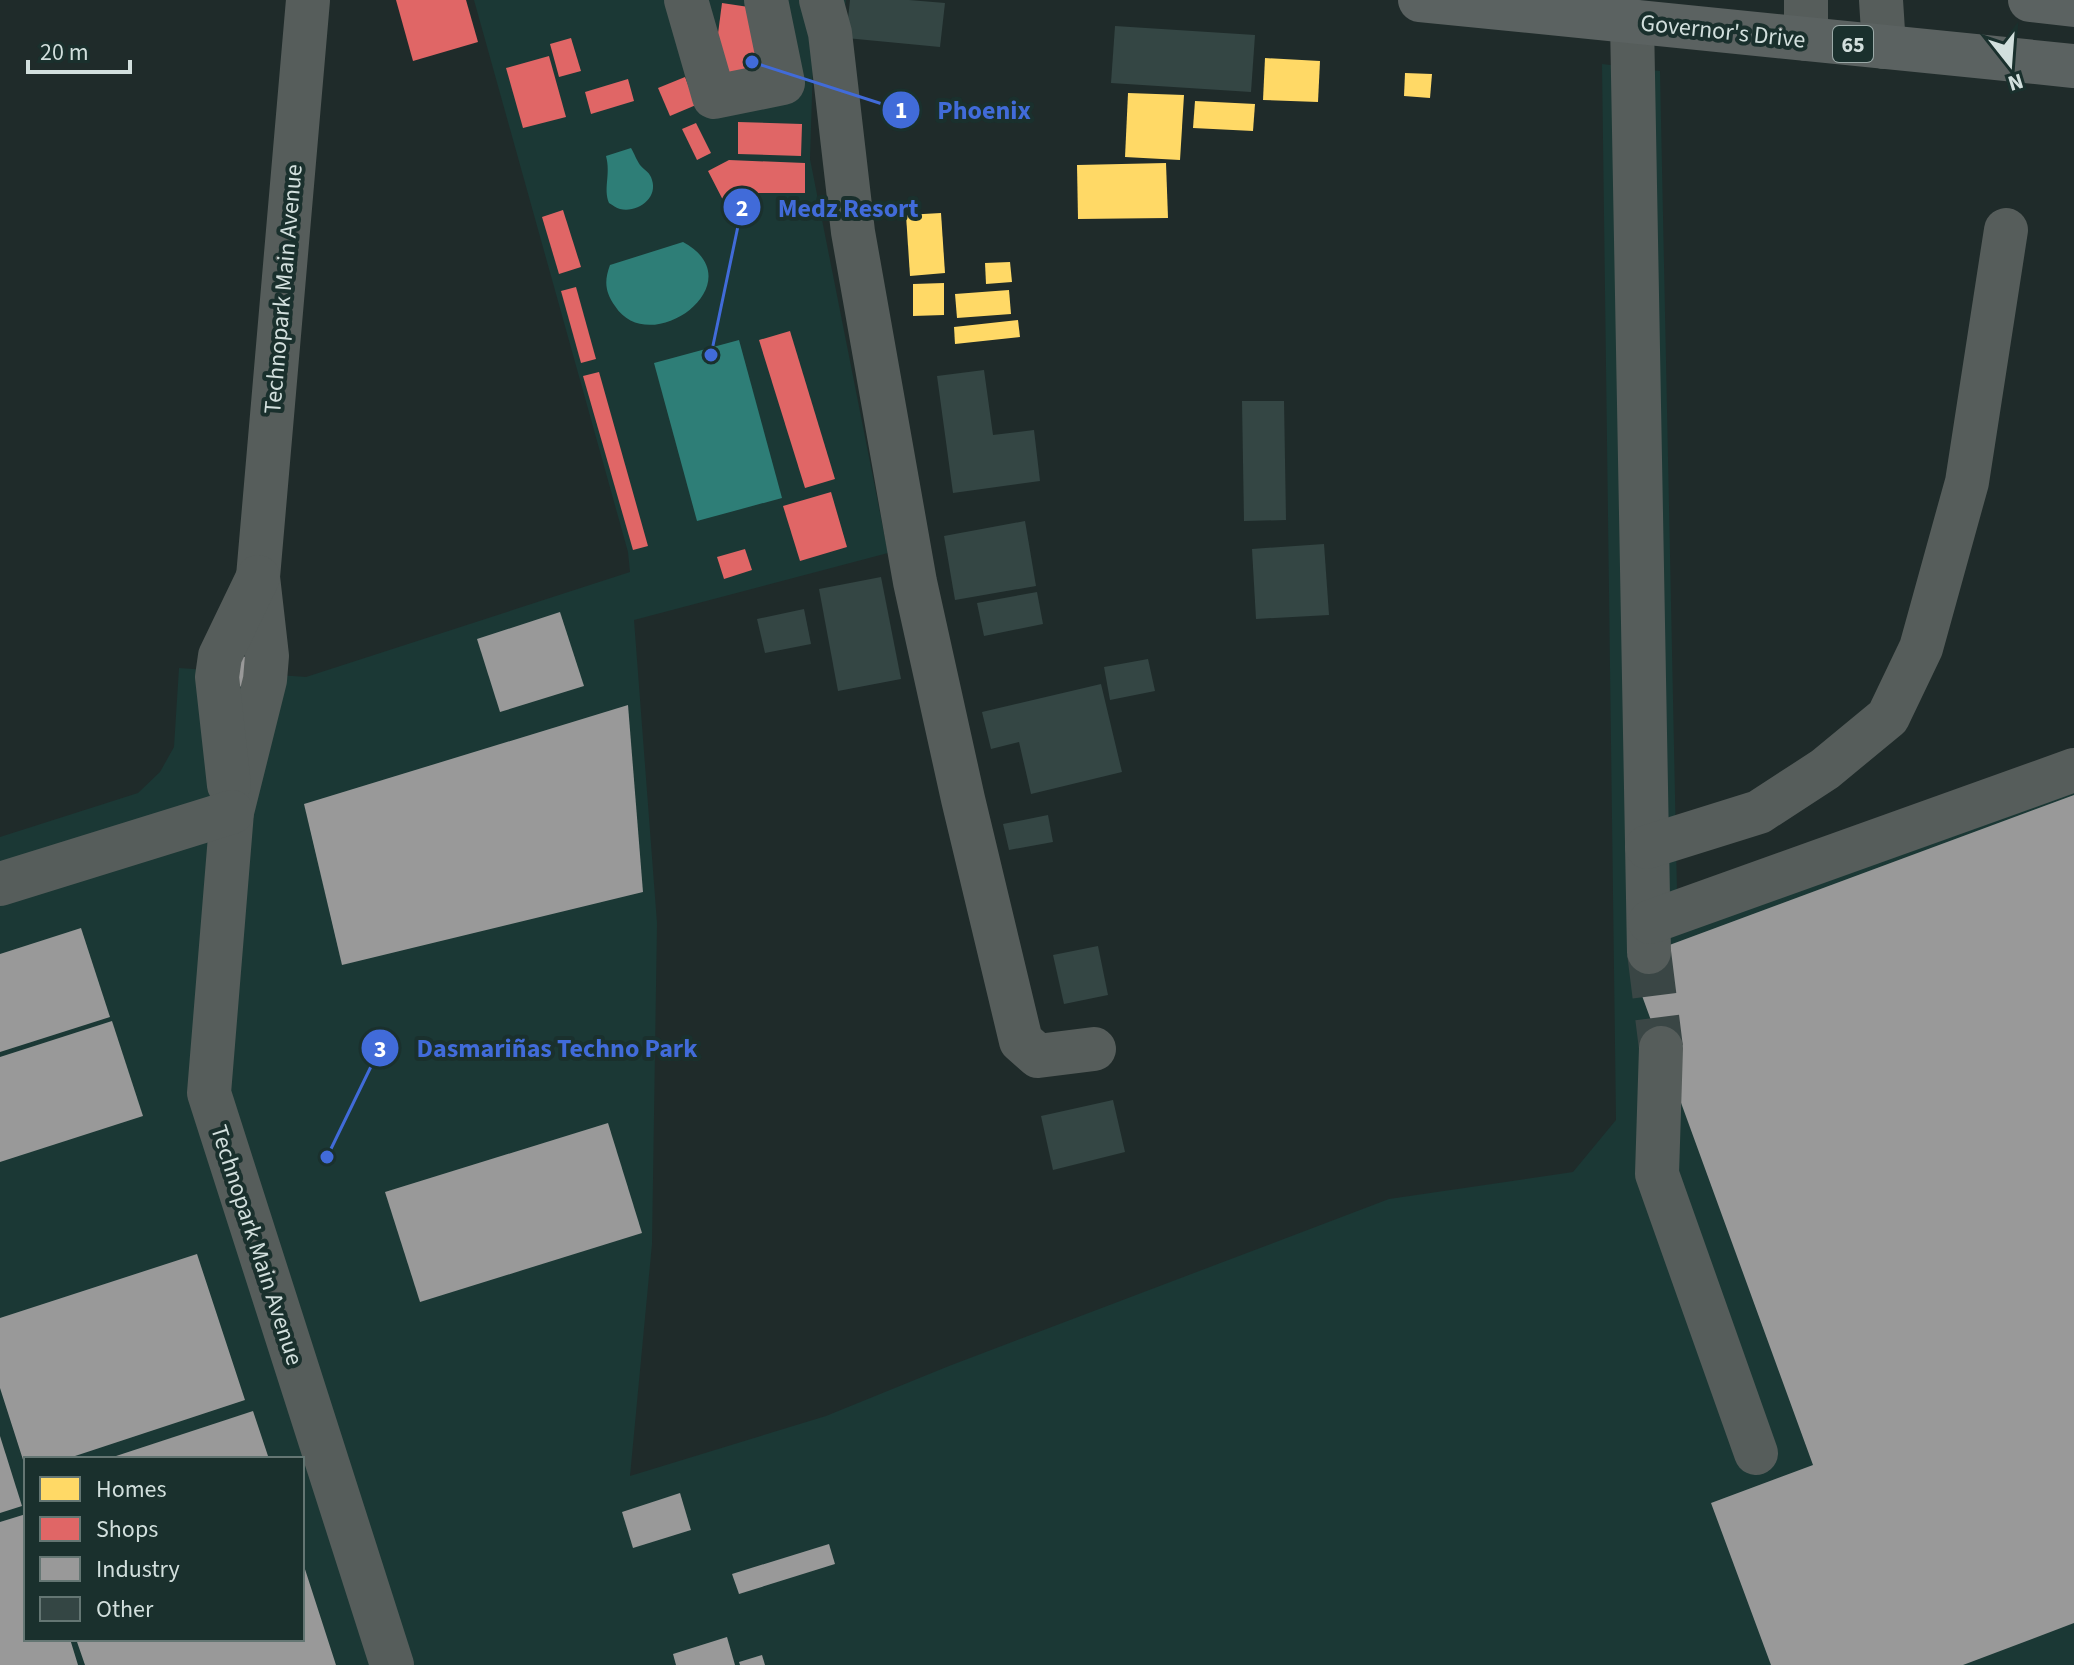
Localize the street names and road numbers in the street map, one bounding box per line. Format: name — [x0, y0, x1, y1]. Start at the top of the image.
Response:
street label: Governor's Drive — [1639, 5, 1807, 58]
road number: 65 — [1833, 26, 1873, 62]
street label: Technopark Main Avenue — [255, 163, 312, 415]
street label: Technopark Main Avenue — [201, 1121, 312, 1370]

